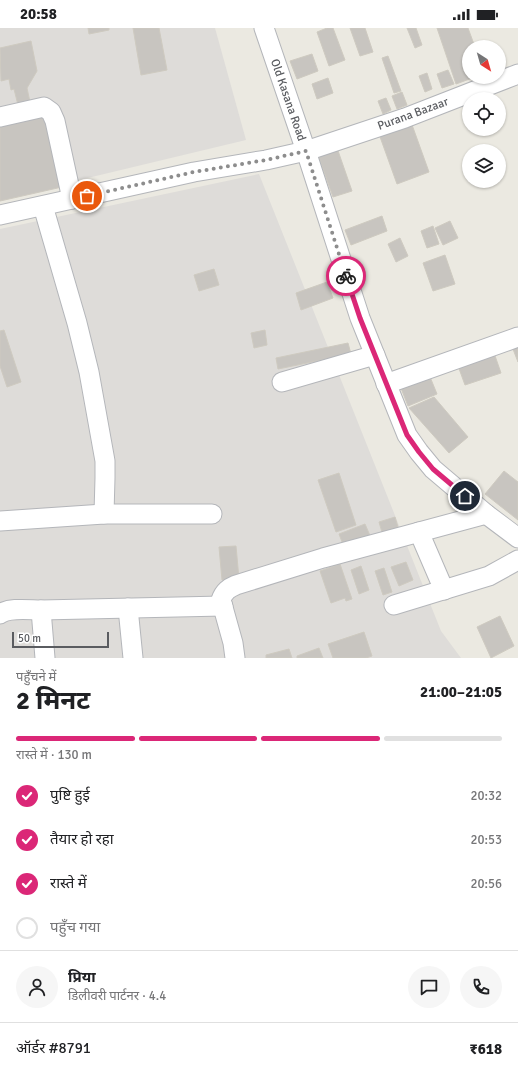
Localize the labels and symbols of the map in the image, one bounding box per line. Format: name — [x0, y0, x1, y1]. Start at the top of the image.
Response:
north arrow — [462, 40, 506, 84]
street label: Old Kasana Road — [267, 57, 309, 143]
street label: Purana Bazaar — [376, 94, 451, 134]
pin — [70, 179, 104, 213]
courier — [326, 256, 366, 296]
pin — [448, 479, 482, 513]
scale bar — [12, 630, 109, 649]

